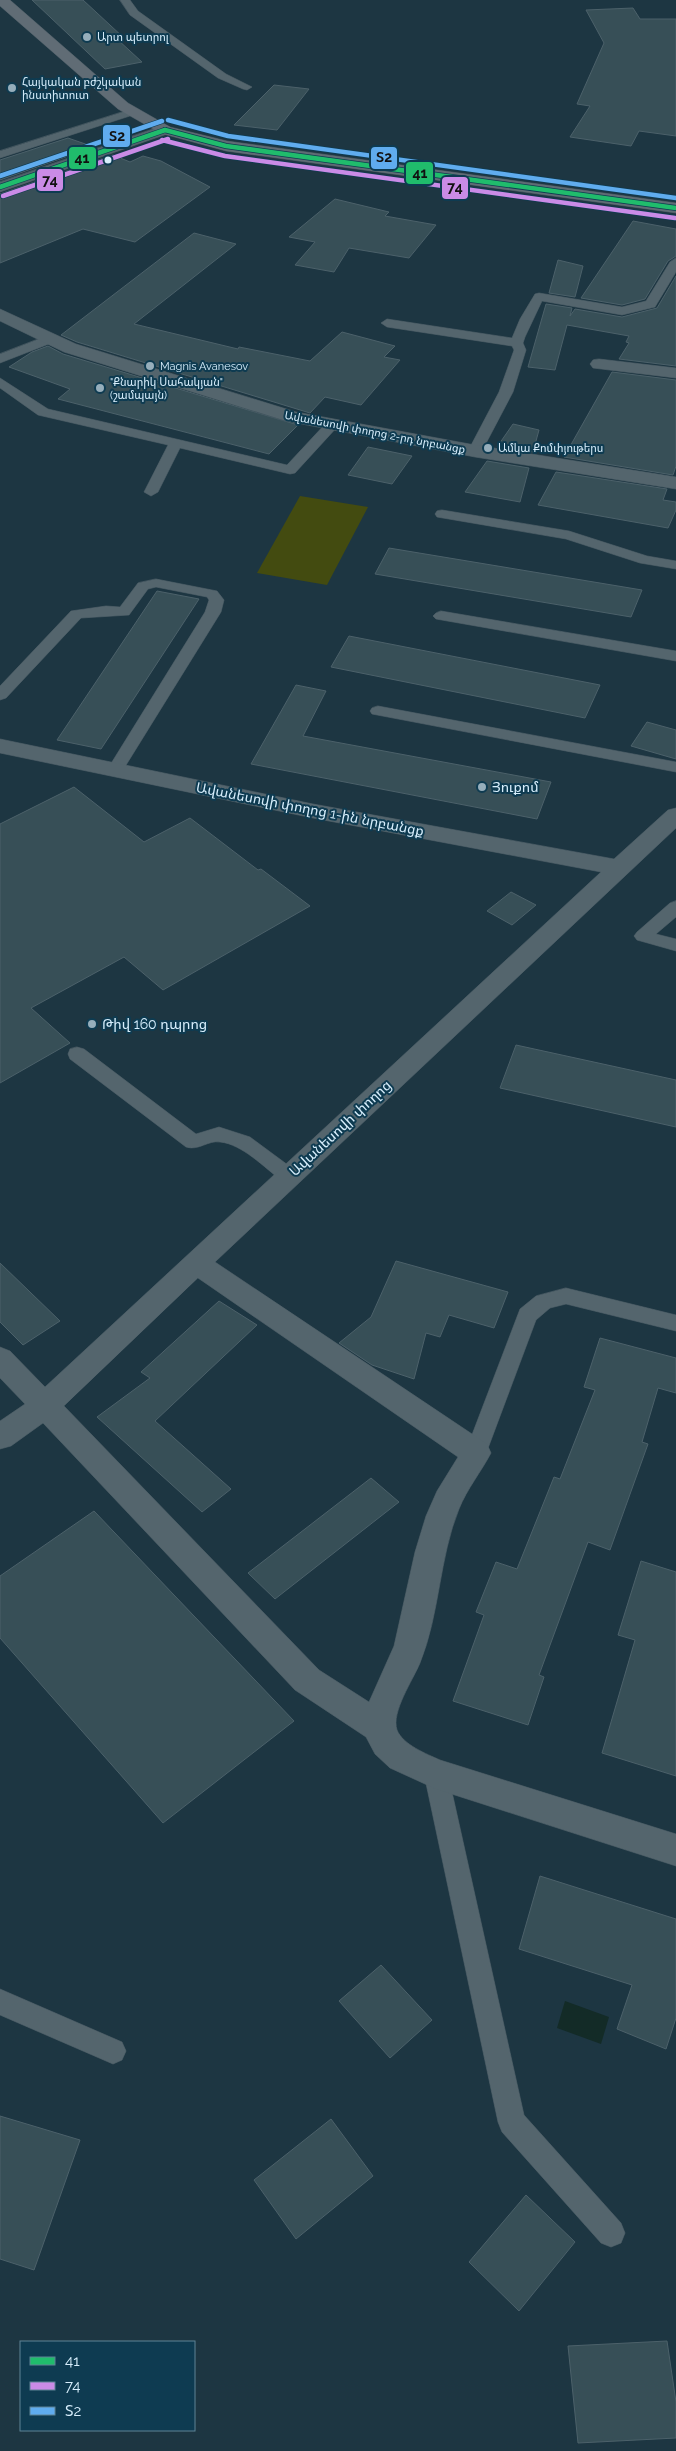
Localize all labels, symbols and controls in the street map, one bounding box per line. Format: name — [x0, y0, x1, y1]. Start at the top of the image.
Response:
marker: Արտ պետրոլ — [81, 31, 93, 43]
place label: Արտ պետրոլ — [97, 31, 170, 44]
place label: Հայկական բժշկական ինստիտուտ — [22, 76, 141, 102]
marker: Հայկական բժշկական ինստիտուտ — [6, 82, 18, 94]
line badge: Տ2 — [102, 124, 131, 148]
text: Տ2 — [109, 128, 125, 144]
line badge: 41 — [68, 146, 97, 170]
line badge: Տ2 — [370, 146, 398, 170]
text: Տ2 — [376, 149, 392, 165]
text: 41 — [75, 150, 90, 166]
unlabelled marker — [103, 155, 113, 165]
line badge: 41 — [405, 161, 434, 185]
text: 41 — [413, 165, 428, 181]
line badge: 74 — [36, 168, 64, 192]
text: 74 — [42, 172, 58, 188]
line badge: 74 — [441, 176, 469, 200]
text: 74 — [447, 179, 463, 195]
marker: Magnis Avanesov — [144, 360, 156, 372]
place label: Magnis Avanesov — [160, 360, 248, 373]
place label: "Քնարիկ Սահակյան" (շամպայն) — [110, 376, 223, 402]
marker: "Քնարիկ Սահակյան" (շամպայն) — [94, 382, 106, 394]
street label: Ավանեսովի փողոց 2-րդ նրբանցք — [283, 409, 466, 456]
marker: Ամկա Քոմփյութերս — [482, 442, 494, 454]
place label: Ամկա Քոմփյութերս — [498, 442, 603, 455]
street label: Ավանեսովի փողոց 1-ին նրբանցք — [195, 779, 425, 839]
place label: Յուքոմ — [492, 779, 539, 795]
marker: Յուքոմ — [476, 781, 488, 793]
place label: Թիվ 160 դպրոց — [102, 1016, 207, 1032]
marker: Թիվ 160 դպրոց — [86, 1018, 98, 1030]
street label: Ավանեսովի փողոց — [286, 1077, 394, 1179]
legend — [20, 2341, 195, 2431]
text: 41 — [65, 2352, 80, 2370]
text: 74 — [65, 2377, 80, 2395]
text: Տ2 — [65, 2402, 82, 2420]

